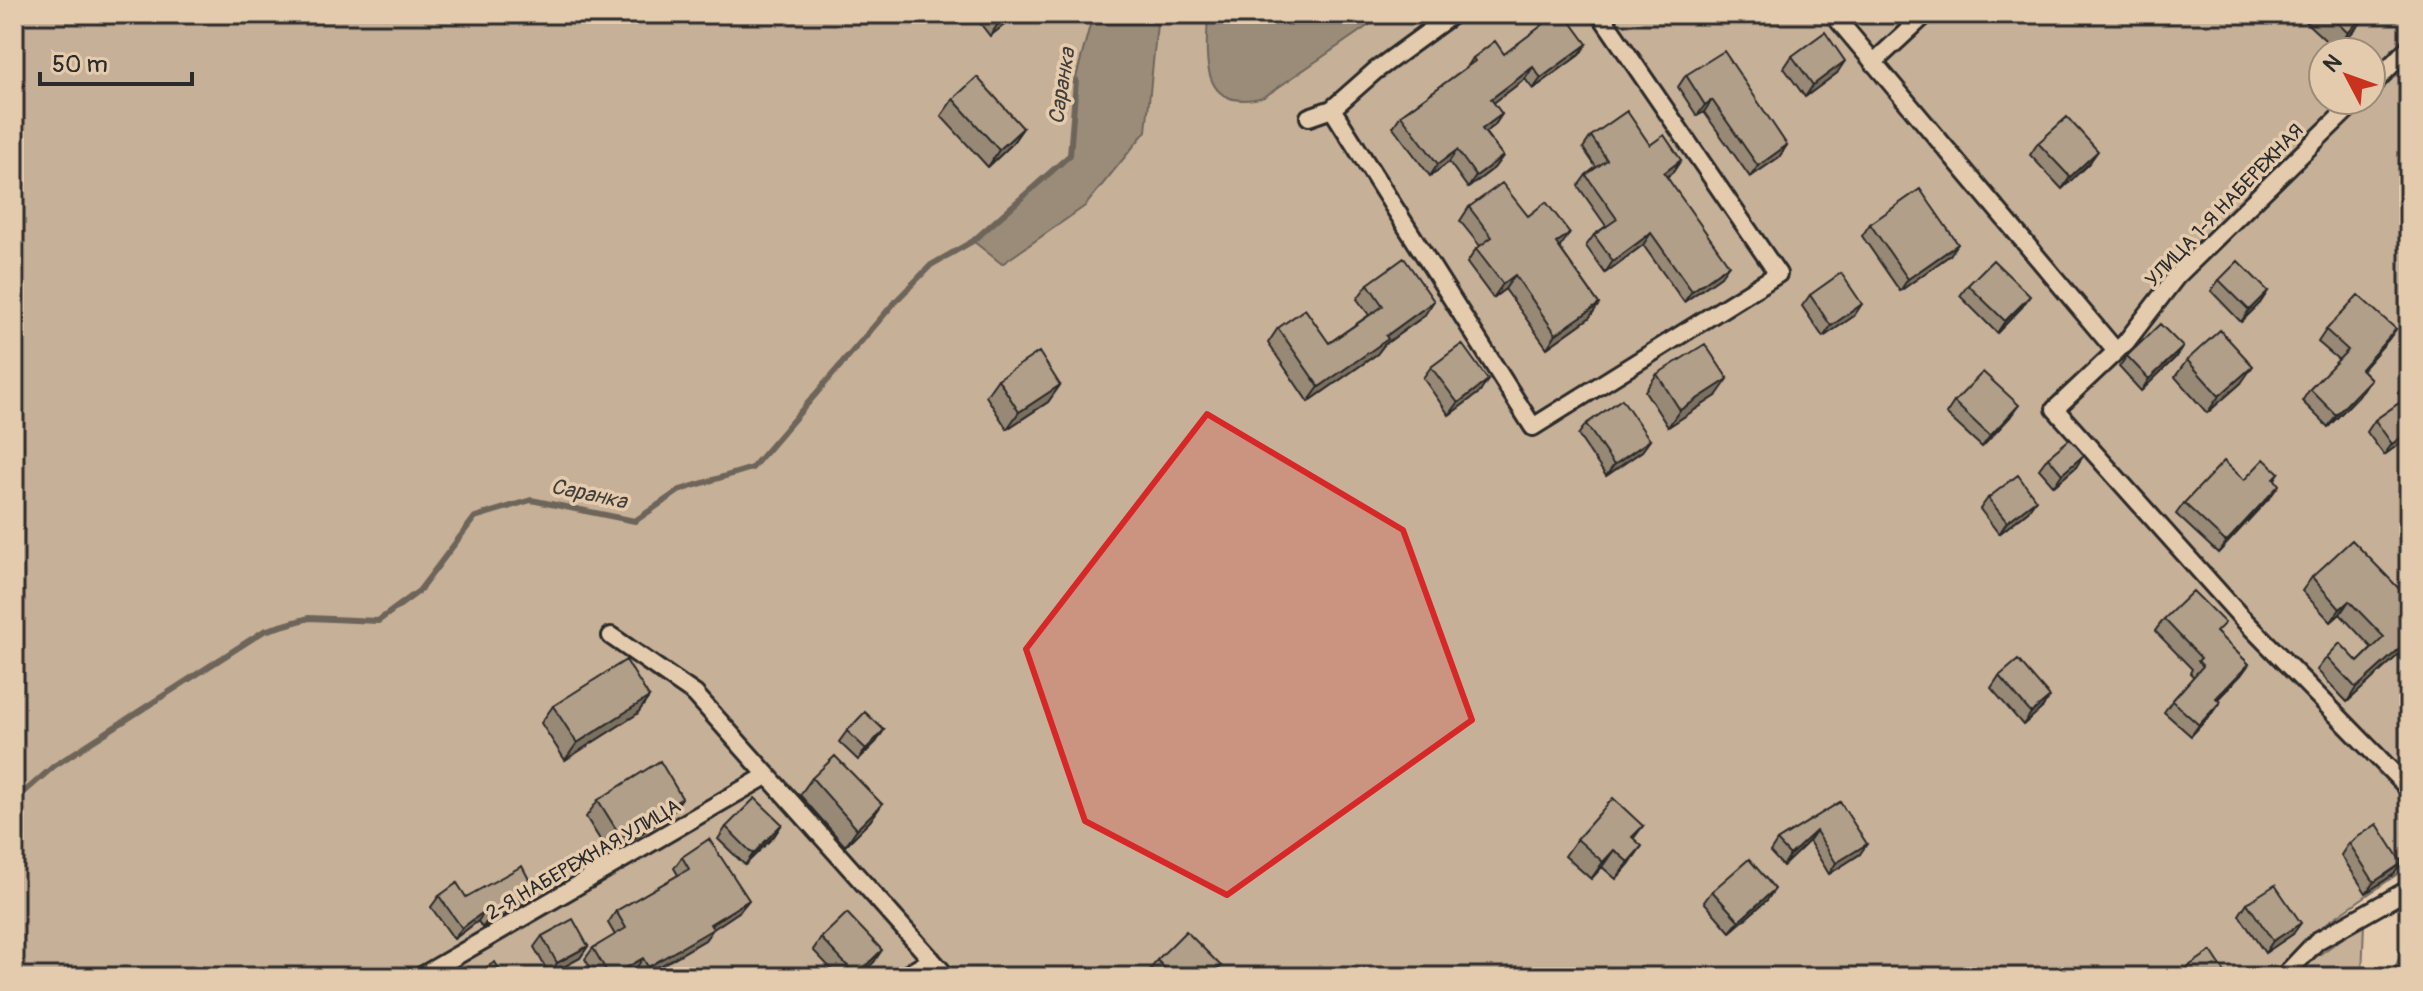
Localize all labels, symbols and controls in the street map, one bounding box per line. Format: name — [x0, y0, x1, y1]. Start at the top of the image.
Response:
scale bar — [40, 36, 192, 86]
north arrow — [2307, 36, 2387, 116]
water label: Саранка — [1042, 44, 1082, 126]
text: N — [2317, 49, 2348, 78]
text: 50 m — [52, 50, 108, 79]
street label: УЛИЦА 1-Я НАБЕРЕЖНАЯ — [2140, 118, 2309, 292]
water label: Саранка — [548, 472, 631, 516]
street label: 2-Я НАБЕРЕЖНАЯ УЛИЦА — [481, 793, 685, 925]

